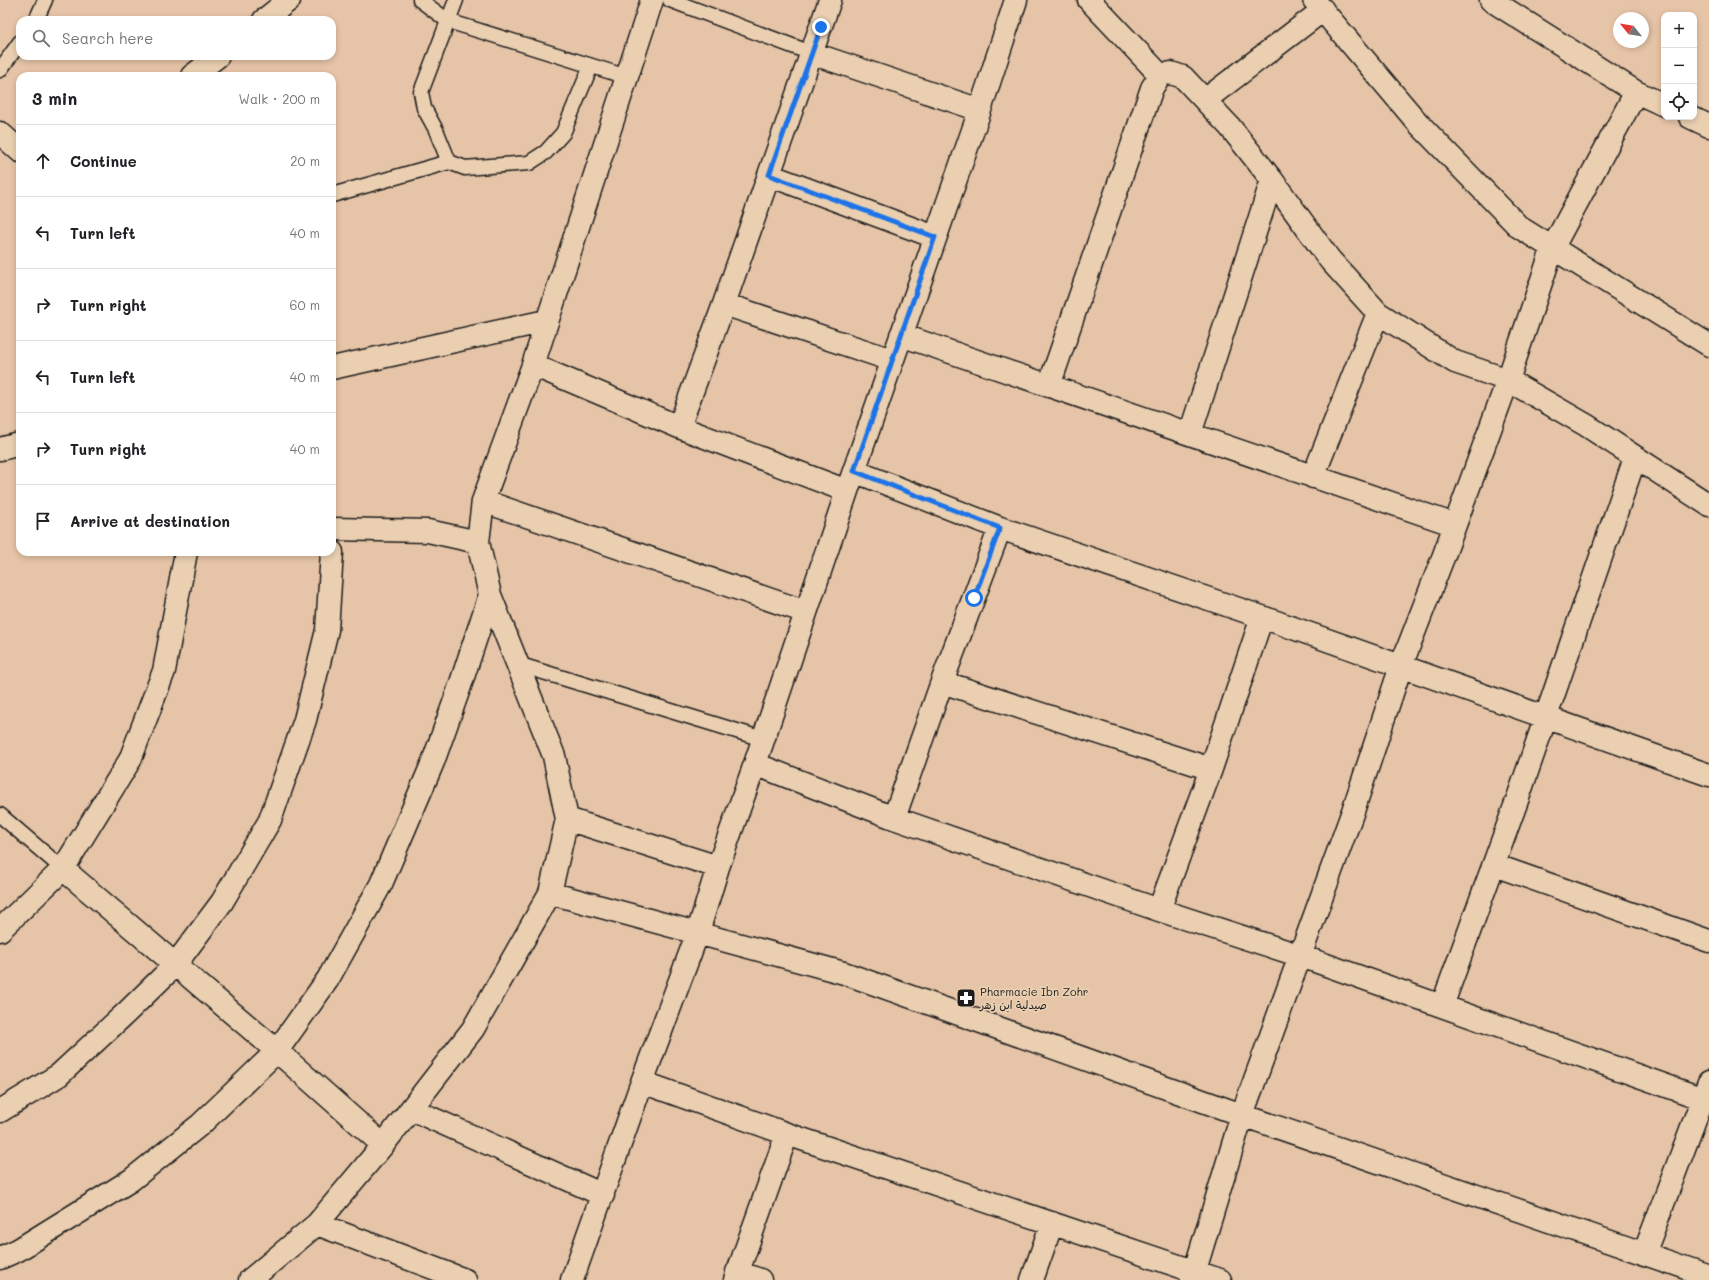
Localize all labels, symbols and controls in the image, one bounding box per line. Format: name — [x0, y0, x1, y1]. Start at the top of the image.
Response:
north arrow — [1613, 12, 1649, 48]
map controls — [1661, 12, 1697, 120]
button: + — [1661, 12, 1697, 48]
search box — [16, 16, 336, 60]
route end — [812, 18, 830, 36]
icon: search — [30, 27, 52, 49]
text: Search here — [62, 28, 153, 48]
button: − — [1661, 48, 1697, 84]
button: locate — [1661, 84, 1697, 120]
text: 3 min — [32, 87, 77, 109]
text: Walk · 200 m — [239, 90, 320, 107]
icon: ahead — [32, 150, 54, 172]
text: Continue — [70, 151, 137, 171]
text: 20 m — [290, 152, 320, 169]
icon: left — [32, 222, 54, 244]
text: Turn left — [70, 223, 135, 243]
text: 40 m — [290, 224, 320, 241]
icon: right — [32, 294, 54, 316]
text: Turn right — [70, 295, 147, 315]
text: 60 m — [290, 296, 320, 313]
icon: left — [32, 366, 54, 388]
text: Turn left — [70, 367, 135, 387]
text: 40 m — [290, 368, 320, 385]
icon: right — [32, 438, 54, 460]
text: Turn right — [70, 439, 147, 459]
text: 40 m — [290, 440, 320, 457]
icon: arrive — [32, 510, 54, 532]
text: Arrive at destination — [70, 511, 230, 531]
route start — [965, 589, 983, 607]
place label: Pharmacie Ibn Zohr صيدلية ابن زهر — [979, 984, 1088, 1013]
pharmacy icon: Pharmacie Ibn Zohr صيدلية ابن زهر — [955, 987, 977, 1009]

